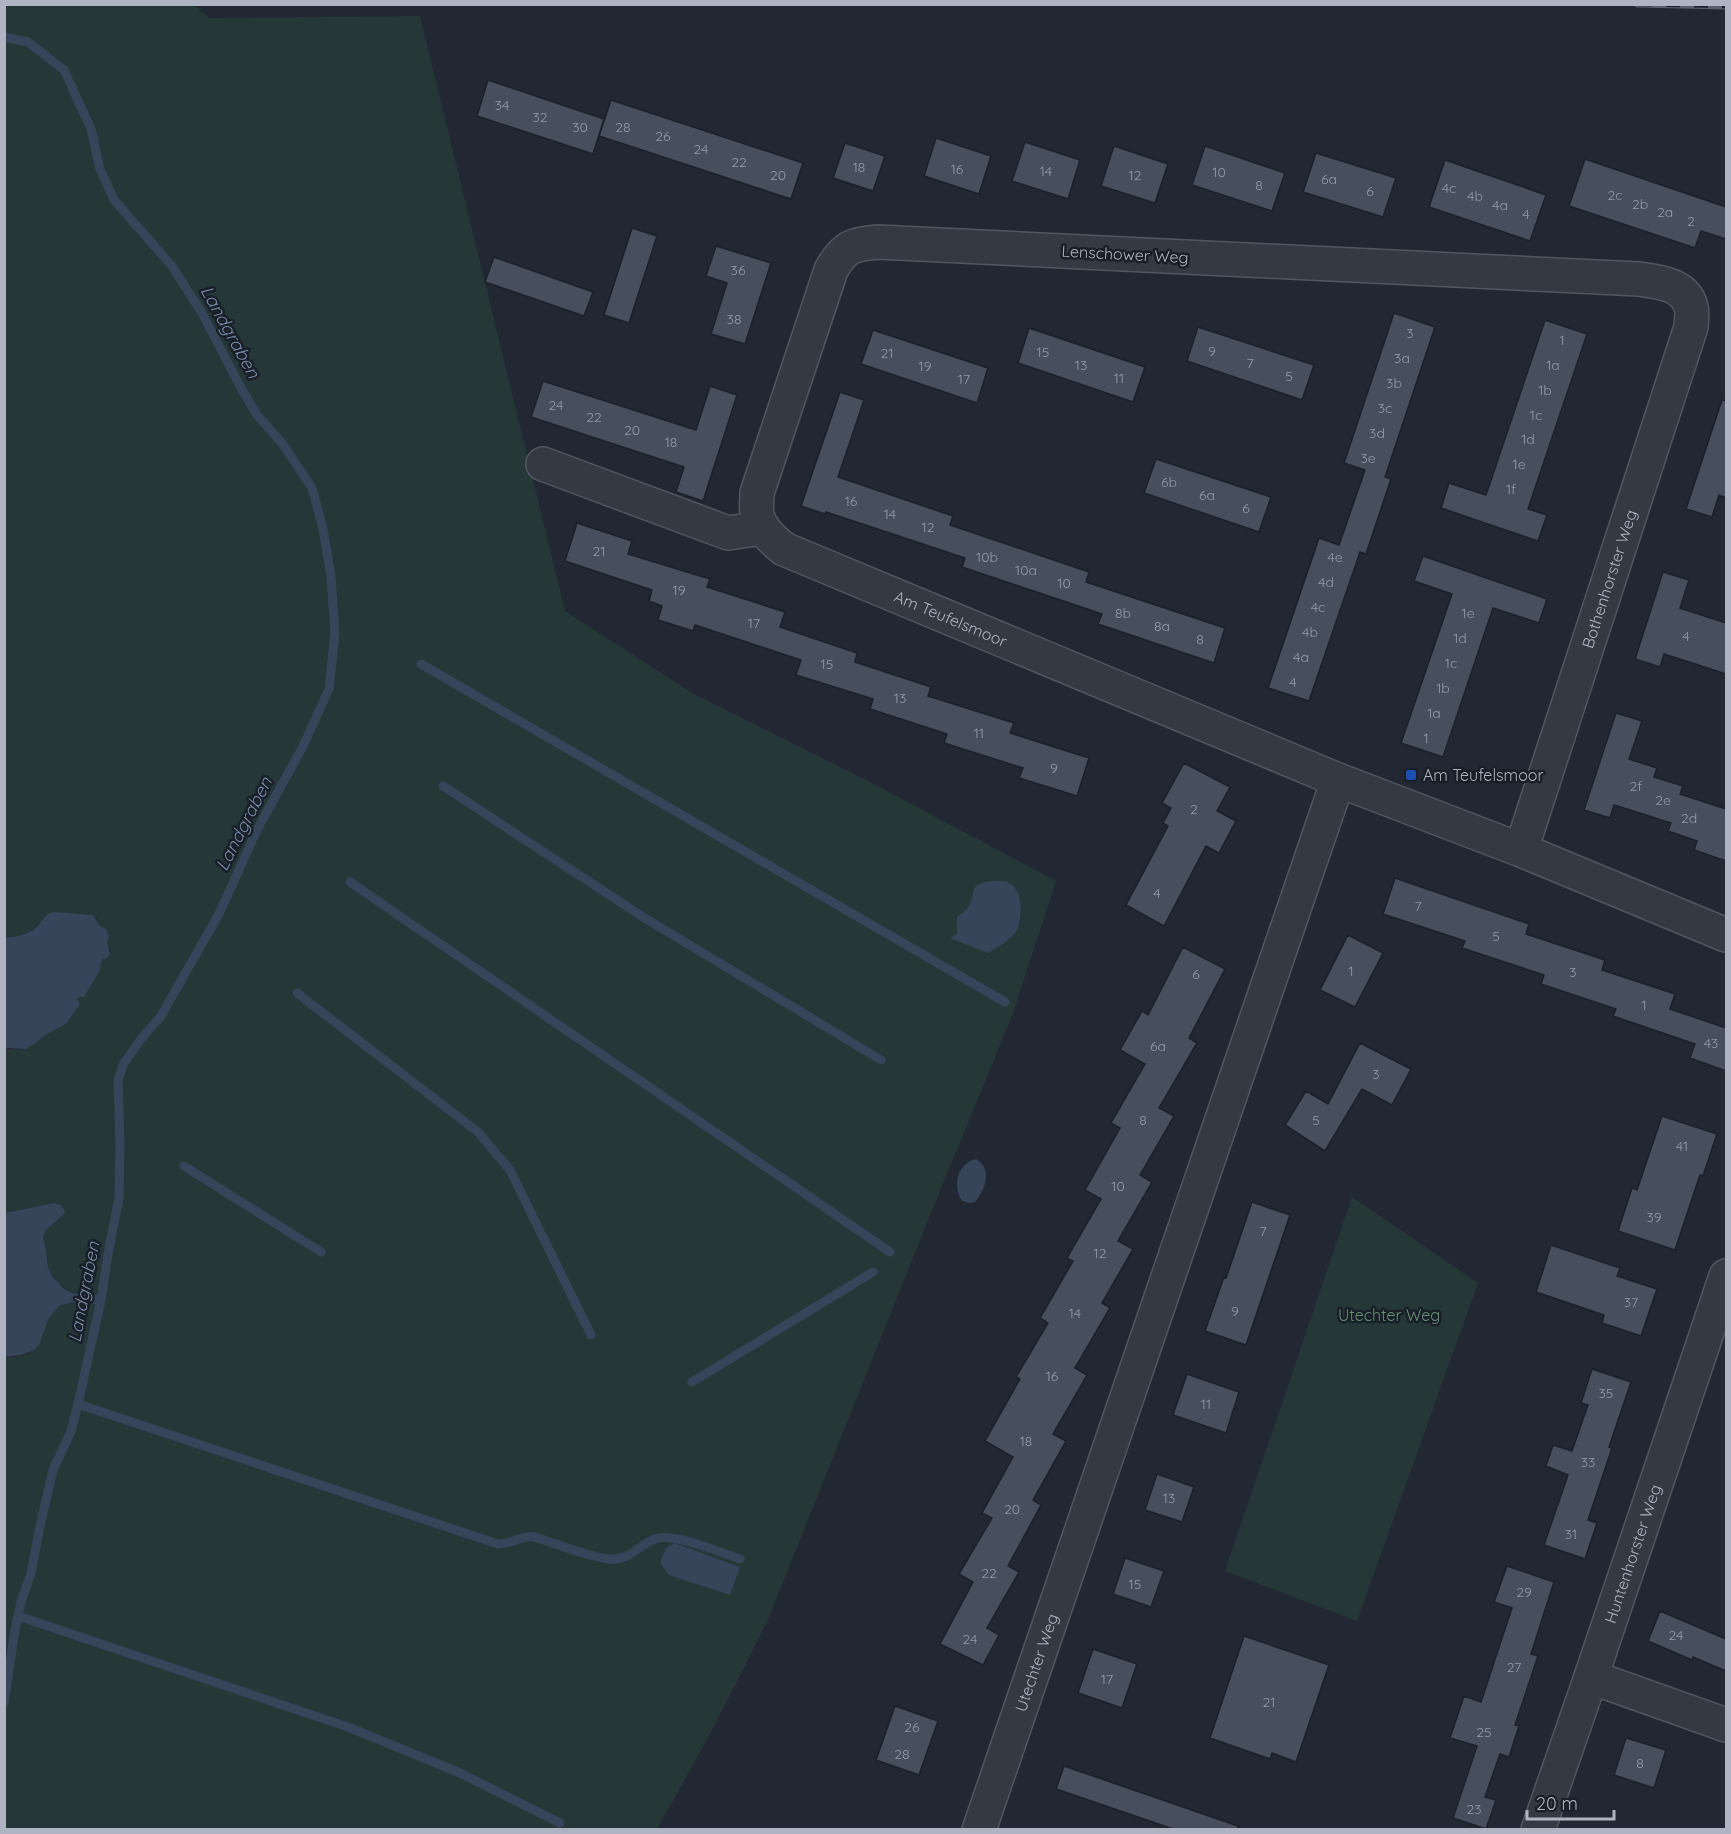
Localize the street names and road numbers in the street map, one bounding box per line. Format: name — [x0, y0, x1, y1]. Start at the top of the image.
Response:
street label: Lenschower Weg — [1061, 241, 1189, 267]
street label: Bothenhorster Weg — [1577, 507, 1641, 651]
street label: Am Teufelsmoor — [891, 586, 1010, 651]
street label: Huntenhorster Weg — [1600, 1482, 1665, 1626]
street label: Utechter Weg — [1010, 1611, 1062, 1714]

